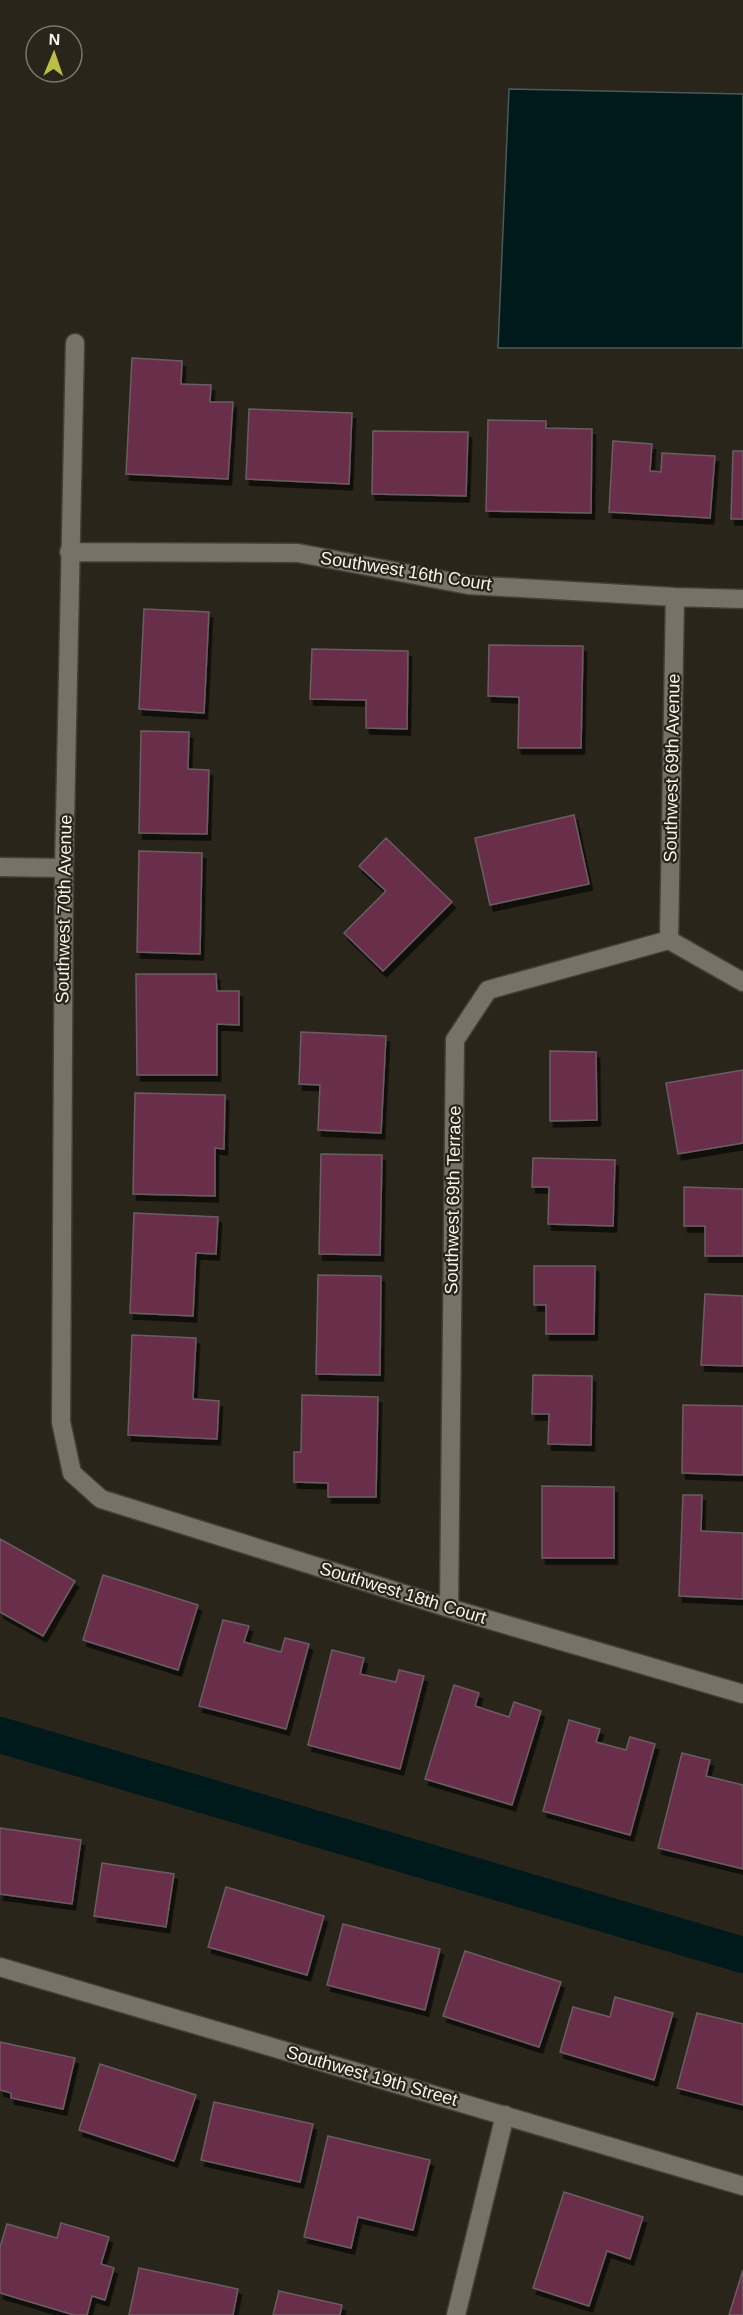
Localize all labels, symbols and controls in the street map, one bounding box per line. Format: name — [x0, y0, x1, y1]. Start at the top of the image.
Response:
north arrow — [24, 24, 84, 84]
text: N — [48, 31, 61, 48]
street label: Southwest 16th Court — [319, 548, 493, 594]
street label: Southwest 69th Avenue — [660, 673, 684, 863]
street label: Southwest 70th Avenue — [52, 814, 76, 1004]
street label: Southwest 69th Terrace — [441, 1105, 465, 1295]
street label: Southwest 18th Court — [317, 1558, 489, 1628]
street label: Southwest 19th Street — [284, 2042, 460, 2110]

